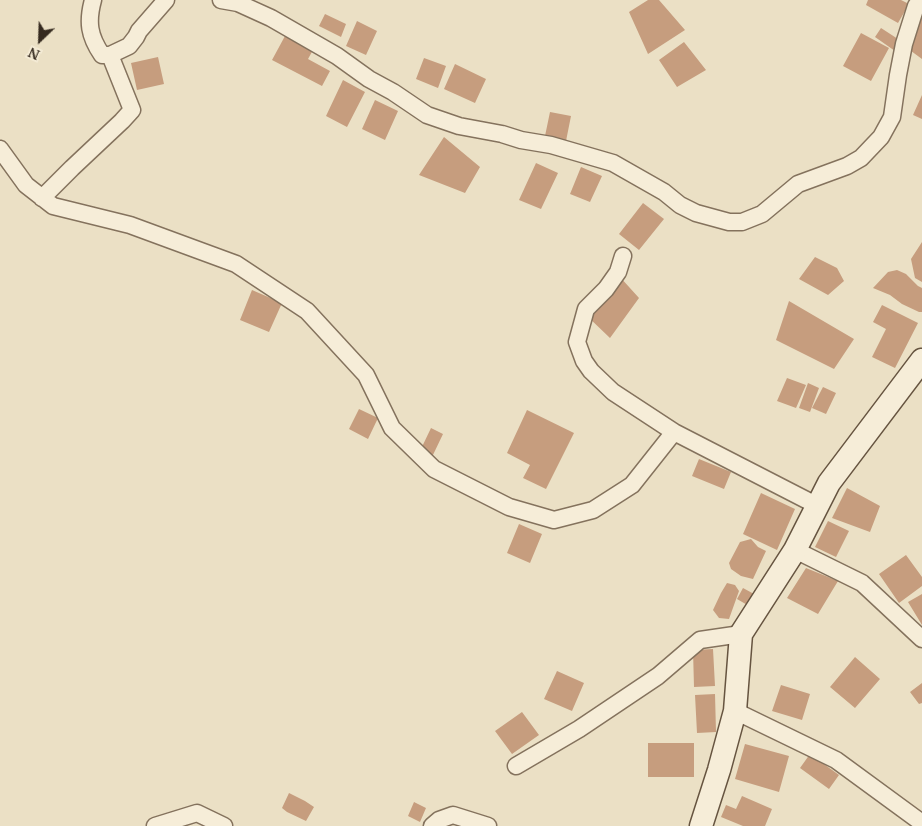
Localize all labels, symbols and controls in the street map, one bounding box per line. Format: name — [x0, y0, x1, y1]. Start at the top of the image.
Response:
north arrow — [15, 15, 65, 65]
text: N — [25, 43, 42, 65]

